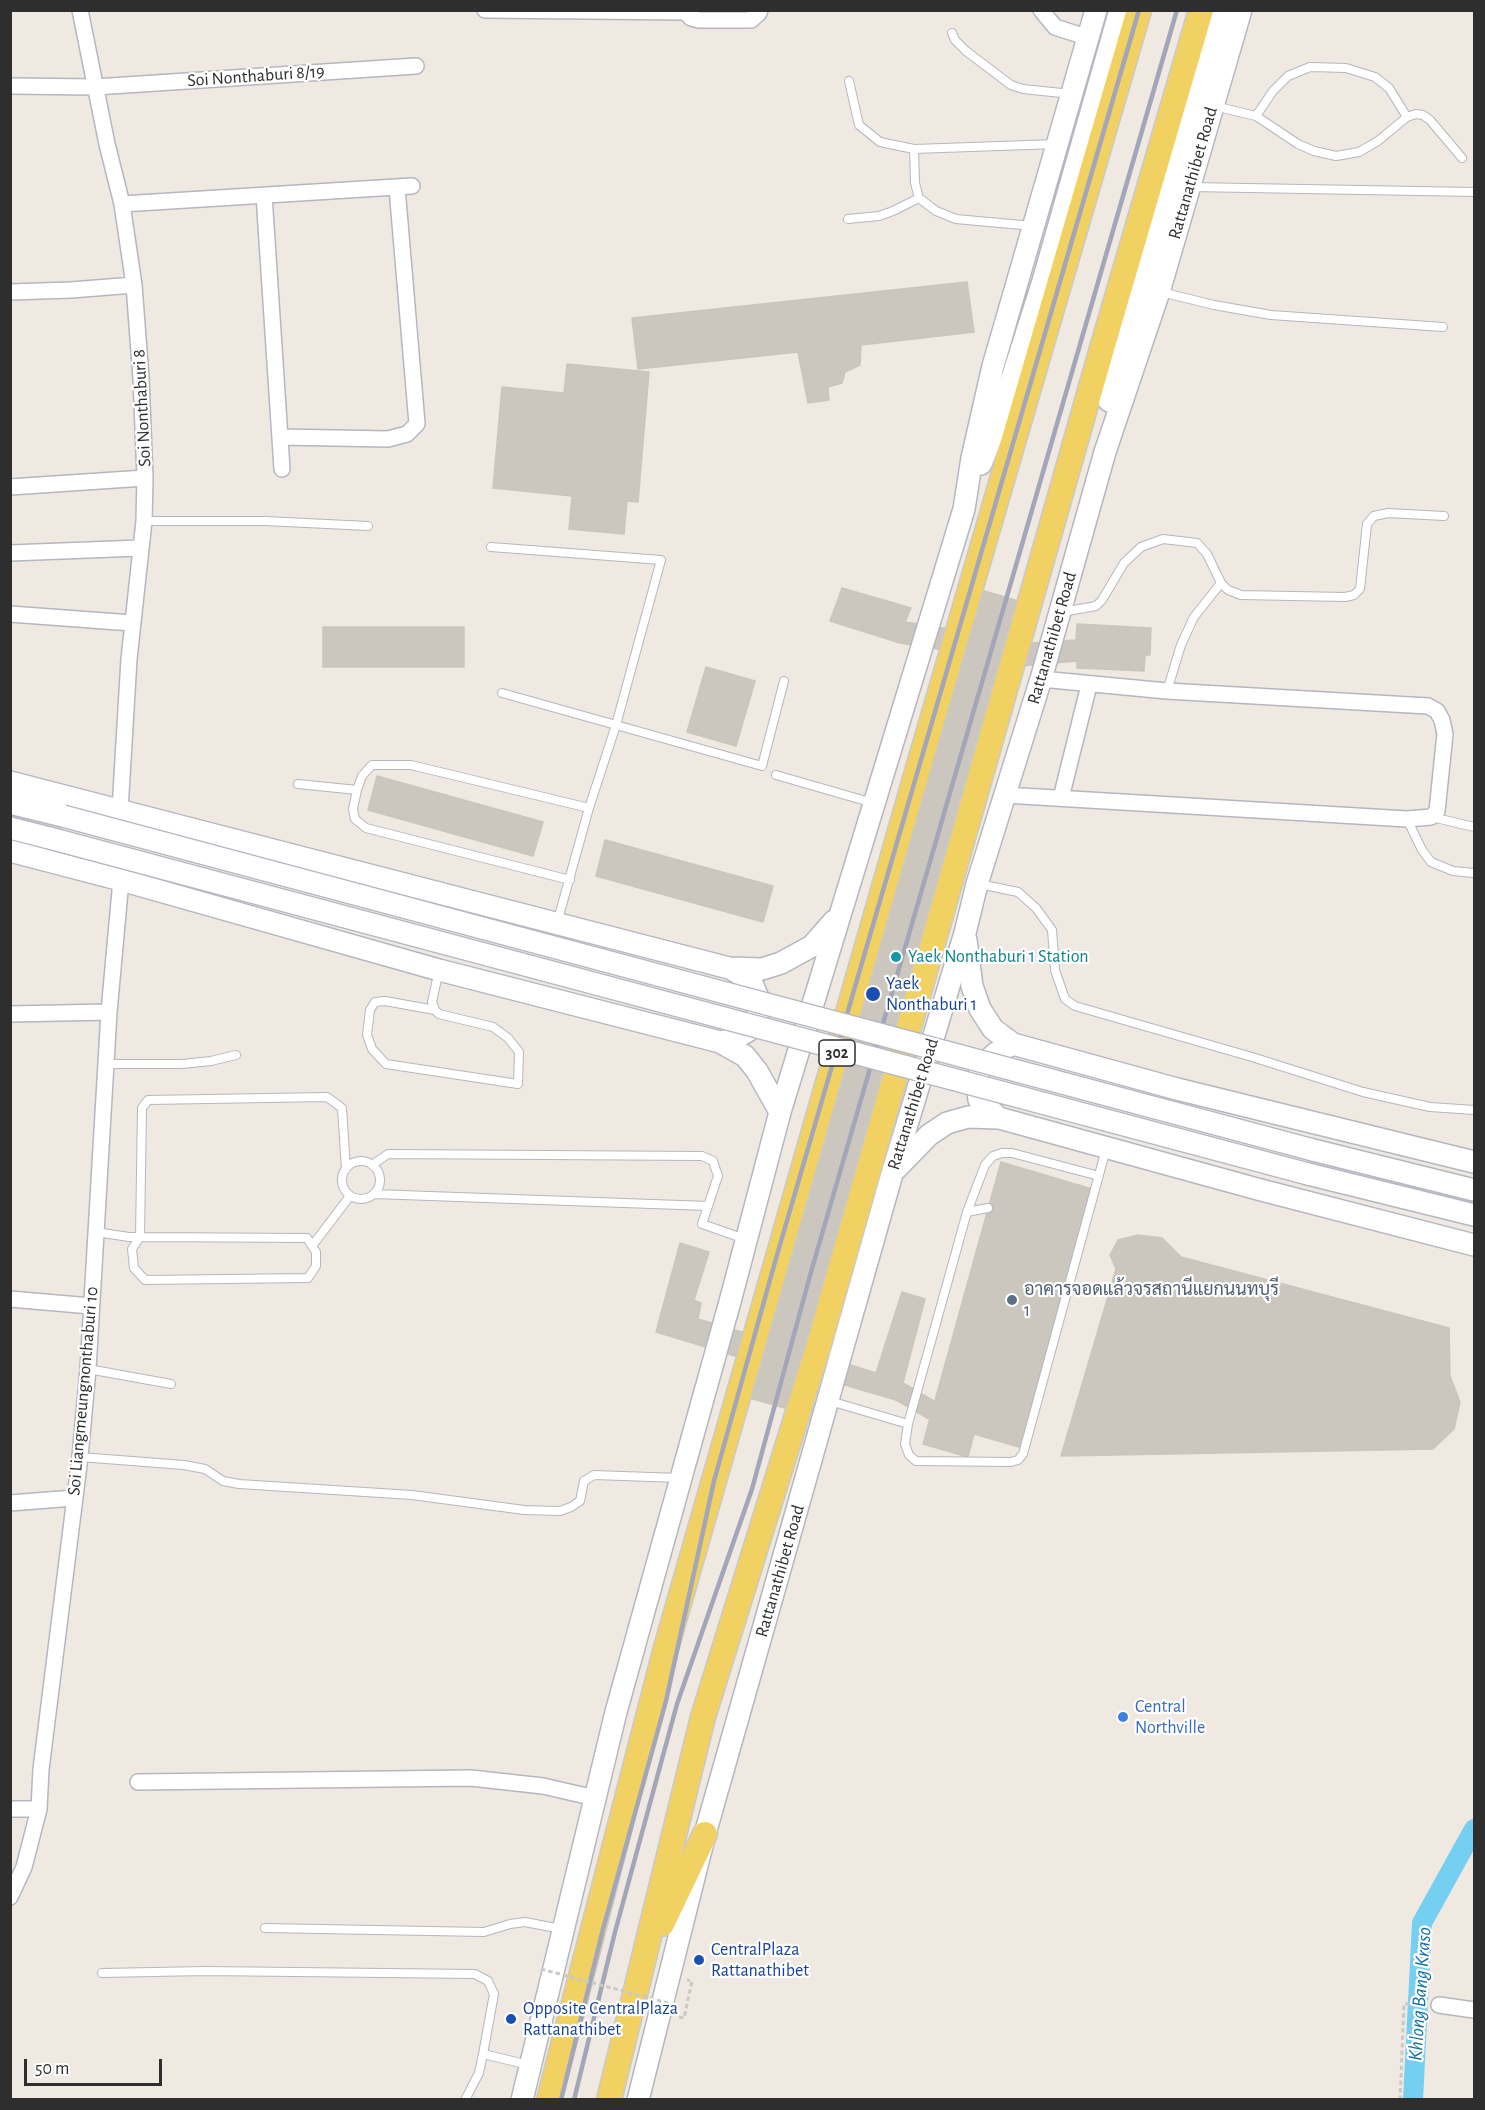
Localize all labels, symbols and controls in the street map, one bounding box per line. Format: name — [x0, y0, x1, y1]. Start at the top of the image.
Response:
street label: Soi Nonthaburi 8/19 — [187, 60, 325, 92]
street label: Rattanathibet Road — [1164, 104, 1222, 242]
street label: Soi Nonthaburi 8 — [128, 349, 156, 467]
street label: Rattanathibet Road — [1023, 569, 1081, 707]
place label: Yaek Nonthaburi 1 Station — [908, 946, 1089, 968]
marker: Yaek Nonthaburi 1 Station — [889, 950, 903, 964]
place label: Yaek Nonthaburi 1 — [886, 973, 977, 1016]
marker: Yaek Nonthaburi 1 — [864, 985, 882, 1003]
street label: Rattanathibet Road — [883, 1035, 943, 1173]
road number: 302 — [819, 1040, 855, 1066]
place label: อาคารจอดแล้วจรสถานีแยกนนทบุรี 1 — [1024, 1279, 1279, 1322]
street label: Soi Liangmeungnonthaburi 10 — [63, 1286, 103, 1496]
marker: อาคารจอดแล้วจรสถานีแยกนนทบุรี 1 — [1005, 1293, 1019, 1307]
street label: Rattanathibet Road — [751, 1502, 809, 1640]
place label: Central Northville — [1135, 1696, 1205, 1738]
marker: Central Northville — [1116, 1710, 1130, 1724]
water label: Khlong Bang Kraso — [1403, 1926, 1437, 2062]
place label: CentralPlaza Rattanathibet — [711, 1939, 809, 1982]
marker: CentralPlaza Rattanathibet — [692, 1953, 706, 1967]
place label: Opposite CentralPlaza Rattanathibet — [523, 1998, 678, 2040]
marker: Opposite CentralPlaza Rattanathibet — [504, 2012, 518, 2026]
scale bar — [27, 2047, 165, 2085]
text: 50 m — [35, 2060, 69, 2078]

